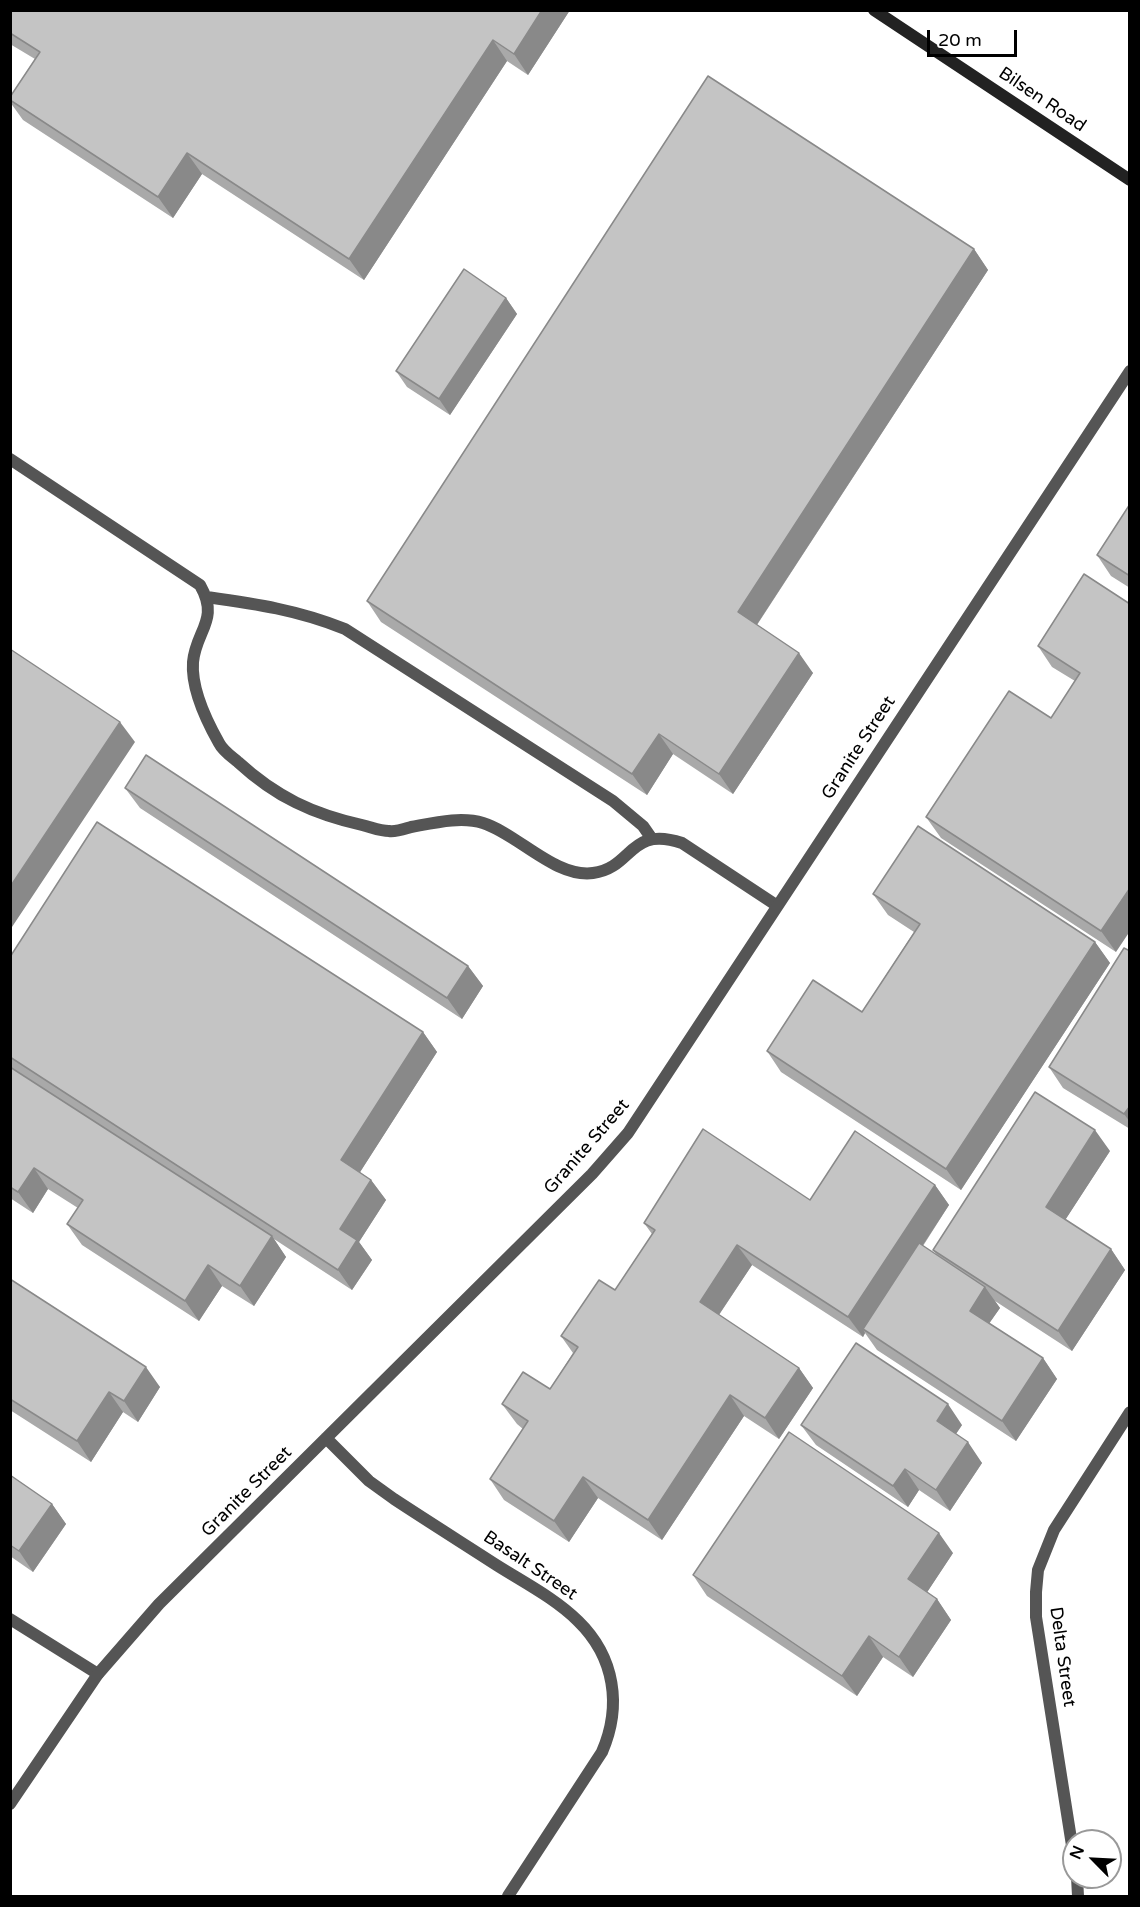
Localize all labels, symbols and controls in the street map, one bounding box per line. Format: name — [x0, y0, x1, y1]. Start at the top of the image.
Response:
scale bar — [930, 18, 1020, 56]
text: 20 m — [938, 29, 982, 51]
street label: Bilsen Road — [994, 63, 1090, 137]
street label: Granite Street — [817, 692, 901, 804]
street label: Granite Street — [540, 1095, 634, 1199]
street label: Granite Street — [197, 1442, 297, 1542]
street label: Basalt Street — [479, 1527, 581, 1605]
street label: Delta Street — [1044, 1606, 1080, 1708]
north arrow — [1062, 1829, 1122, 1889]
text: N — [1066, 1843, 1089, 1862]

